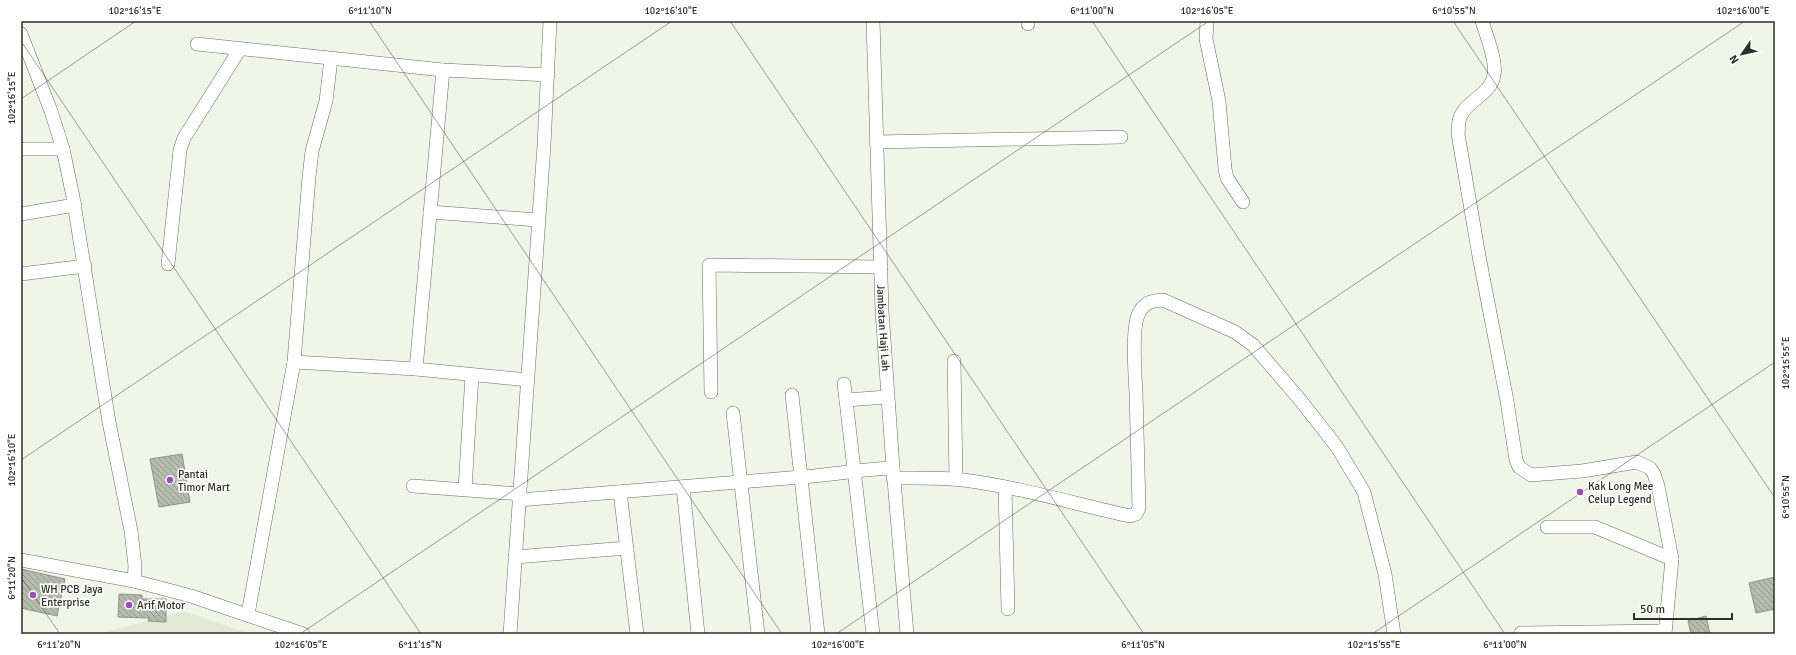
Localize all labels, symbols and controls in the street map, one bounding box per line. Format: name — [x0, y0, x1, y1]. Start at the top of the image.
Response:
text: 102°16'15"E — [108, 5, 162, 17]
text: 6°11'10"N — [348, 5, 392, 17]
text: 102°16'10"E — [644, 5, 698, 17]
text: 6°11'00"N — [1070, 5, 1114, 17]
text: 102°16'05"E — [1180, 5, 1234, 17]
text: 6°10'55"N — [1432, 5, 1476, 17]
text: 102°16'00"E — [1716, 5, 1770, 17]
north arrow — [1722, 34, 1762, 74]
text: N — [1727, 53, 1742, 66]
text: 102°16'15"E — [6, 71, 18, 125]
street label: Jambatan Haji Lah — [875, 284, 893, 372]
text: 102°15'55"E — [1780, 336, 1792, 390]
text: 102°16'10"E — [6, 433, 18, 487]
place label: Pantai Timor Mart — [178, 468, 230, 494]
marker: Pantai Timor Mart — [165, 475, 175, 485]
text: 6°10'55"N — [1780, 475, 1792, 519]
place label: Kak Long Mee Celup Legend — [1588, 480, 1653, 506]
marker: Kak Long Mee Celup Legend — [1575, 487, 1585, 497]
text: 6°11'20"N — [6, 556, 18, 600]
place label: WH PCB Jaya Enterprise — [41, 583, 103, 609]
marker: WH PCB Jaya Enterprise — [28, 590, 38, 600]
scale bar — [1634, 595, 1732, 621]
place label: Arif Motor — [137, 599, 185, 612]
marker: Arif Motor — [124, 600, 134, 610]
text: 50 m — [1640, 602, 1665, 617]
text: 6°11'20"N — [37, 639, 81, 651]
text: 102°16'05"E — [274, 639, 328, 651]
text: 6°11'15"N — [398, 639, 442, 651]
text: 102°16'00"E — [811, 639, 865, 651]
text: 6°11'05"N — [1121, 639, 1165, 651]
text: 102°15'55"E — [1347, 639, 1401, 651]
text: 6°11'00"N — [1483, 639, 1527, 651]

